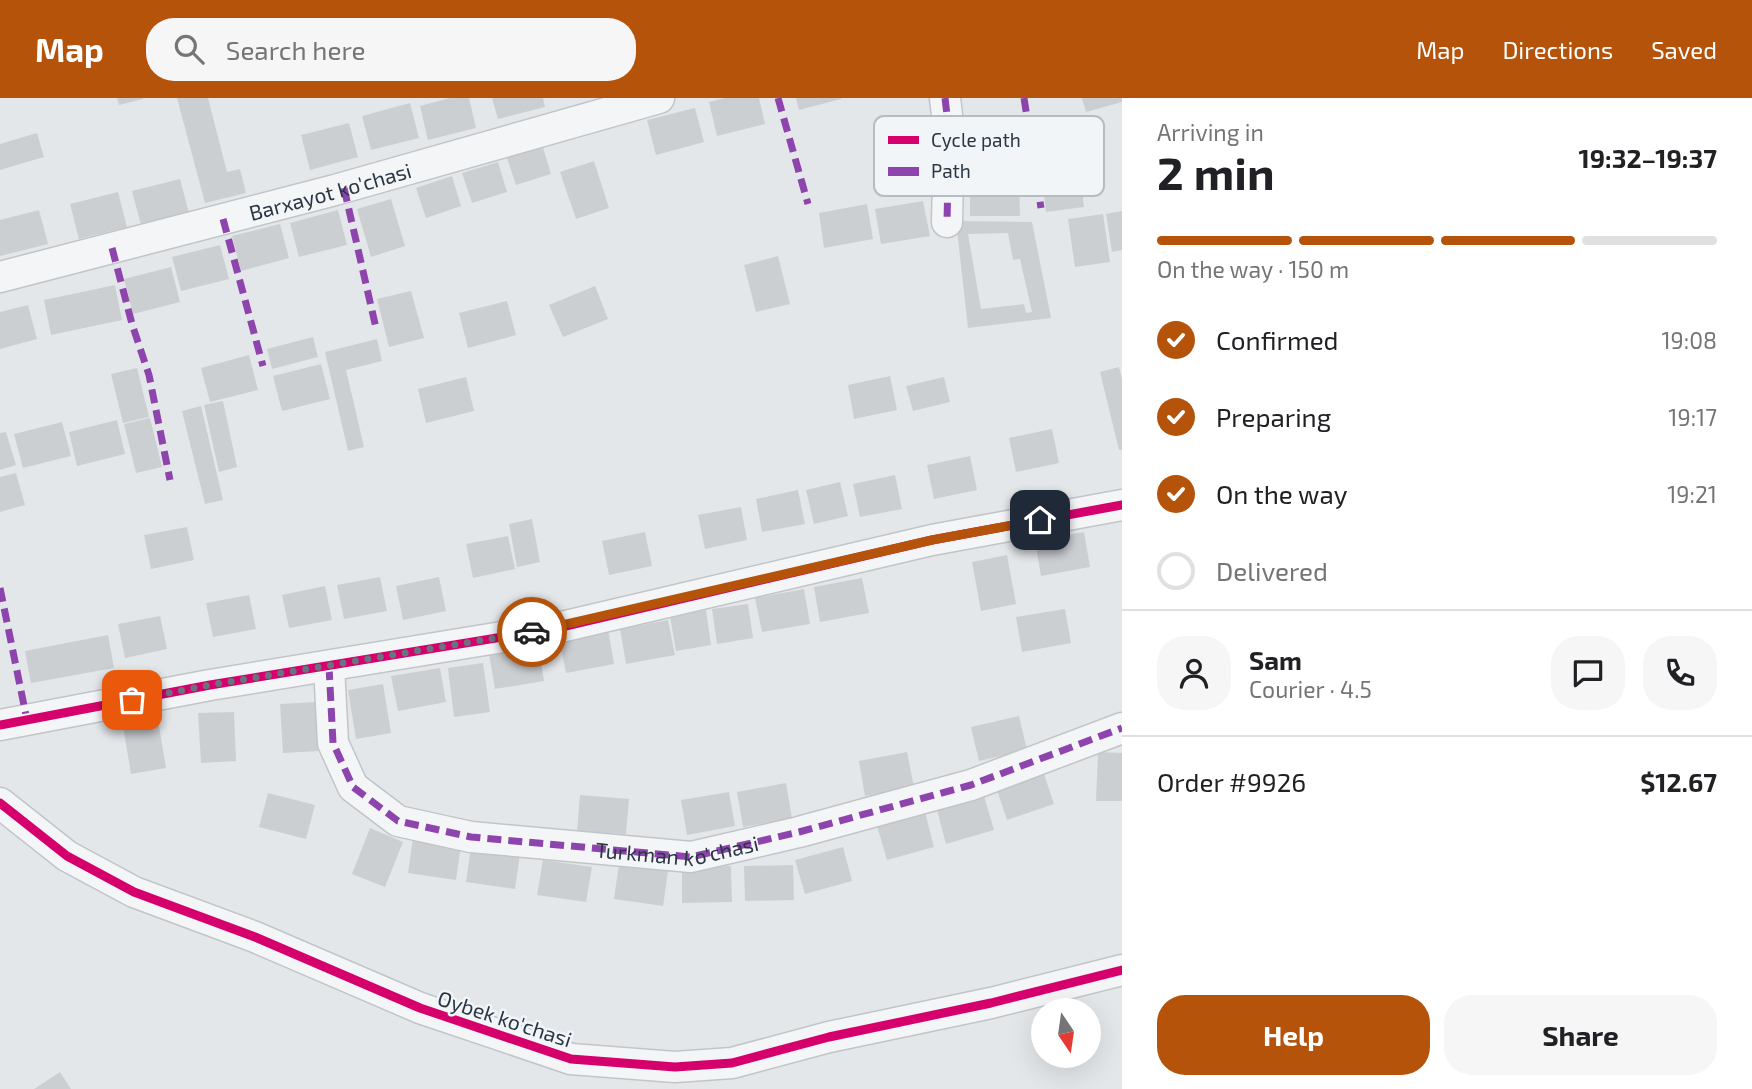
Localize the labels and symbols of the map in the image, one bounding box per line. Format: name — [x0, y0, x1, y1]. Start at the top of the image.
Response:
legend — [874, 116, 1104, 196]
text: Cycle path — [931, 128, 1021, 151]
street label: Barxayot ko'chasi — [246, 157, 414, 224]
text: Path — [931, 159, 971, 182]
pin — [1010, 490, 1070, 550]
courier — [497, 597, 567, 667]
pin — [102, 670, 162, 730]
street label: Turkman ko'chasi — [595, 829, 761, 870]
street label: Oybek ko'chasi — [435, 985, 575, 1051]
north arrow — [1031, 998, 1101, 1068]

